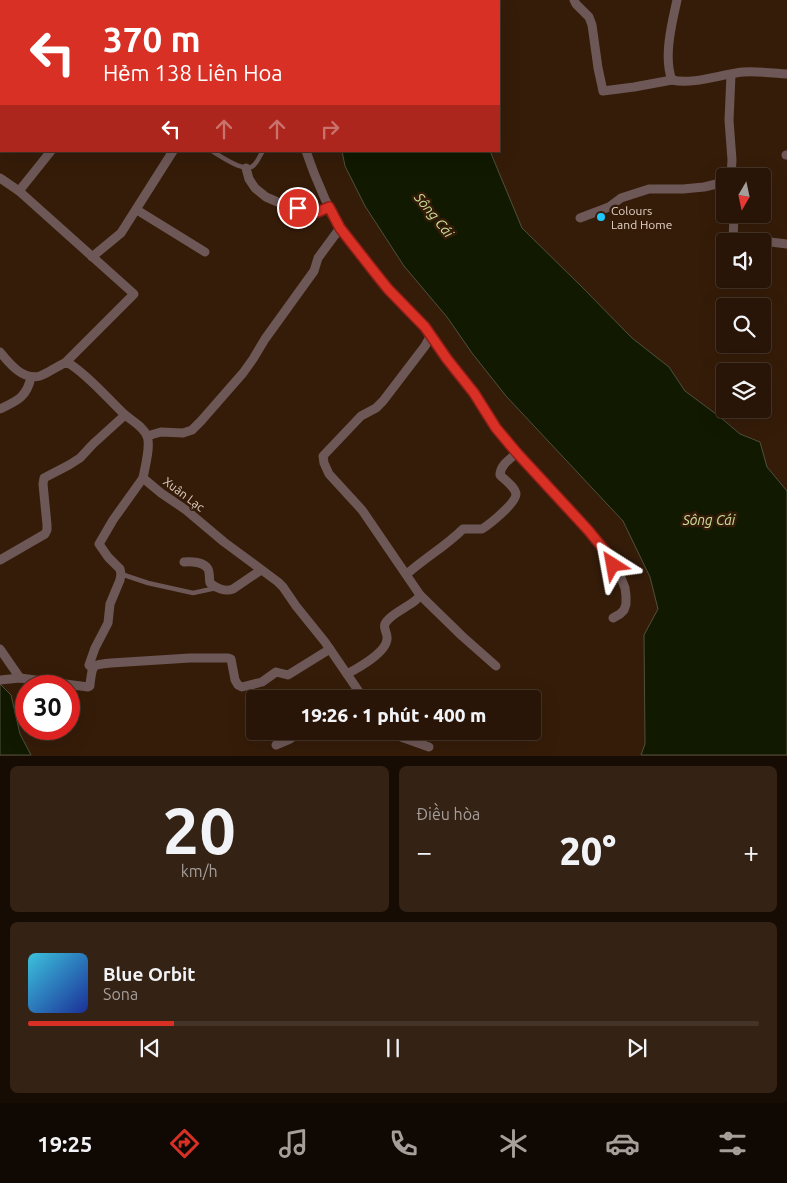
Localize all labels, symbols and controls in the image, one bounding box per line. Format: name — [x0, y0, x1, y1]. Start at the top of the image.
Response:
text: 370 m — [103, 19, 201, 59]
icon: left — [20, 20, 85, 85]
text: Hẻm 138 Liên Hoa — [103, 60, 283, 85]
icon: left — [157, 115, 185, 143]
icon: ahead — [210, 115, 238, 143]
icon: ahead — [263, 115, 291, 143]
icon: right — [316, 115, 344, 143]
north arrow — [716, 168, 771, 222]
map controls — [716, 168, 771, 418]
pin — [277, 187, 319, 229]
water label: Sông Cái — [411, 189, 457, 241]
icon: arrive — [284, 194, 312, 222]
place label: Colours Land Home — [611, 204, 672, 231]
marker: Colours Land Home — [595, 211, 607, 223]
button: sound — [716, 233, 771, 288]
button: search — [716, 298, 771, 353]
button: layers — [716, 363, 771, 418]
street label: Xuân Lạc — [160, 474, 207, 515]
water label: Sông Cái — [682, 512, 736, 528]
position arrow — [586, 538, 638, 590]
speed limit sign: 30 — [15, 675, 80, 740]
text: 19:26 · 1 phút · 400 m — [301, 704, 486, 726]
text: 20 — [163, 793, 236, 866]
text: Điều hòa — [417, 805, 480, 823]
text: 20° — [559, 830, 616, 872]
text: − — [417, 836, 432, 867]
text: + — [743, 836, 759, 867]
text: km/h — [181, 862, 218, 880]
text: Blue Orbit — [103, 963, 196, 985]
text: Sona — [103, 985, 138, 1003]
icon: previous — [136, 1034, 164, 1062]
icon: pause — [379, 1034, 407, 1062]
icon: next — [623, 1034, 651, 1062]
icon: directions — [167, 1126, 202, 1161]
icon: music — [276, 1126, 311, 1161]
icon: phone — [386, 1126, 421, 1161]
icon: climate — [496, 1126, 531, 1161]
icon: car — [605, 1126, 640, 1161]
icon: filters — [715, 1126, 750, 1161]
text: 19:25 — [37, 1131, 92, 1156]

